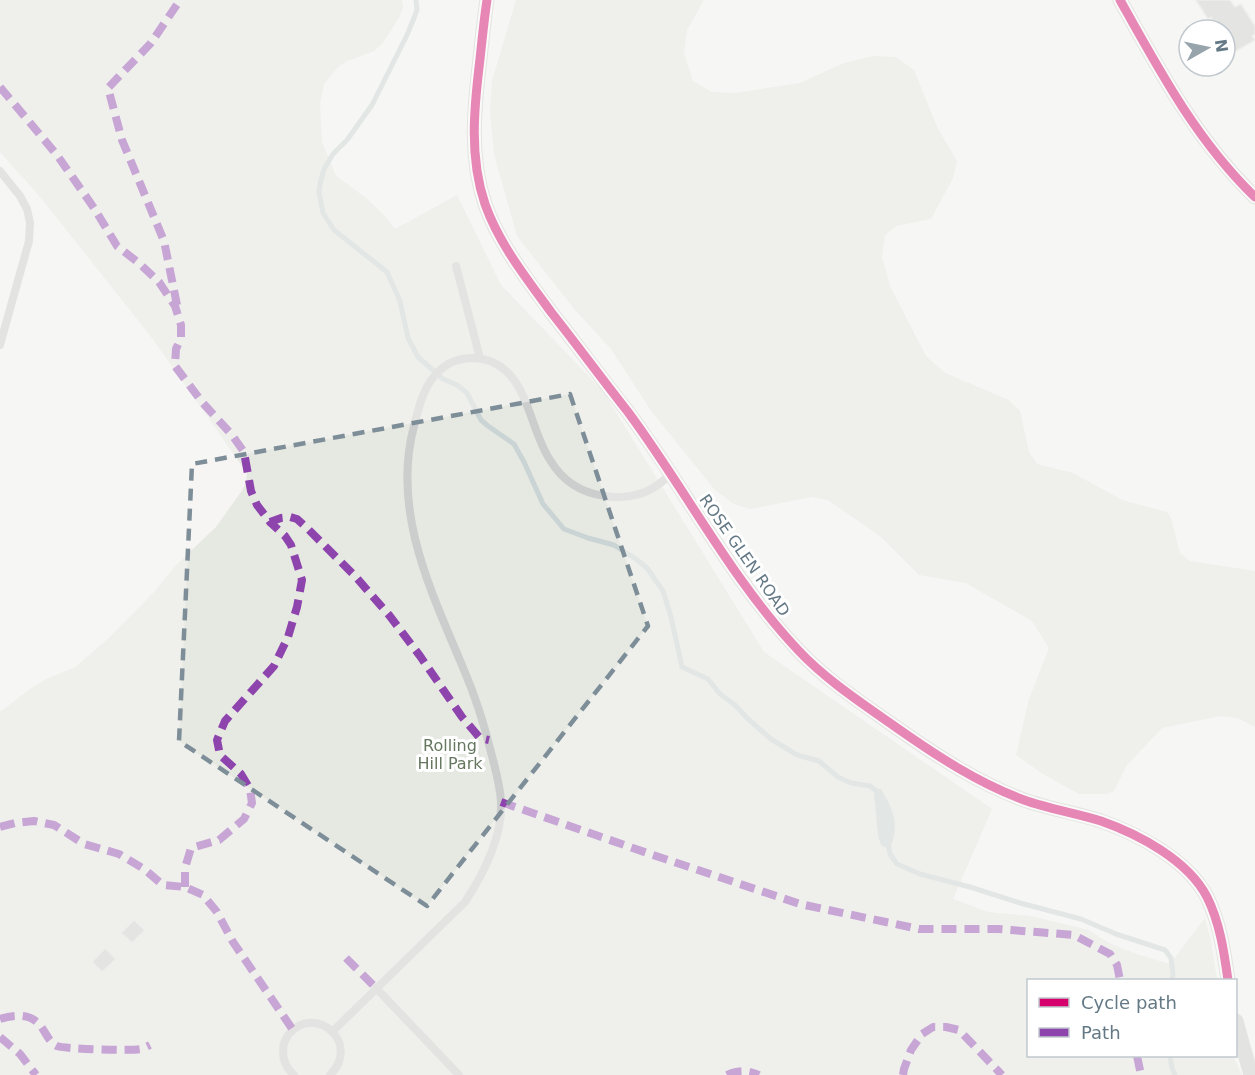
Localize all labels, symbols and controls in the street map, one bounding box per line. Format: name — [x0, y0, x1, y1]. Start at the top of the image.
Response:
north arrow — [1177, 18, 1237, 78]
text: N — [1211, 38, 1232, 54]
street label: ROSE GLEN ROAD — [695, 491, 794, 620]
park label: Rolling Hill Park — [417, 736, 483, 773]
legend — [1027, 979, 1237, 1057]
text: Cycle path — [1081, 992, 1177, 1013]
text: Path — [1081, 1022, 1121, 1043]

